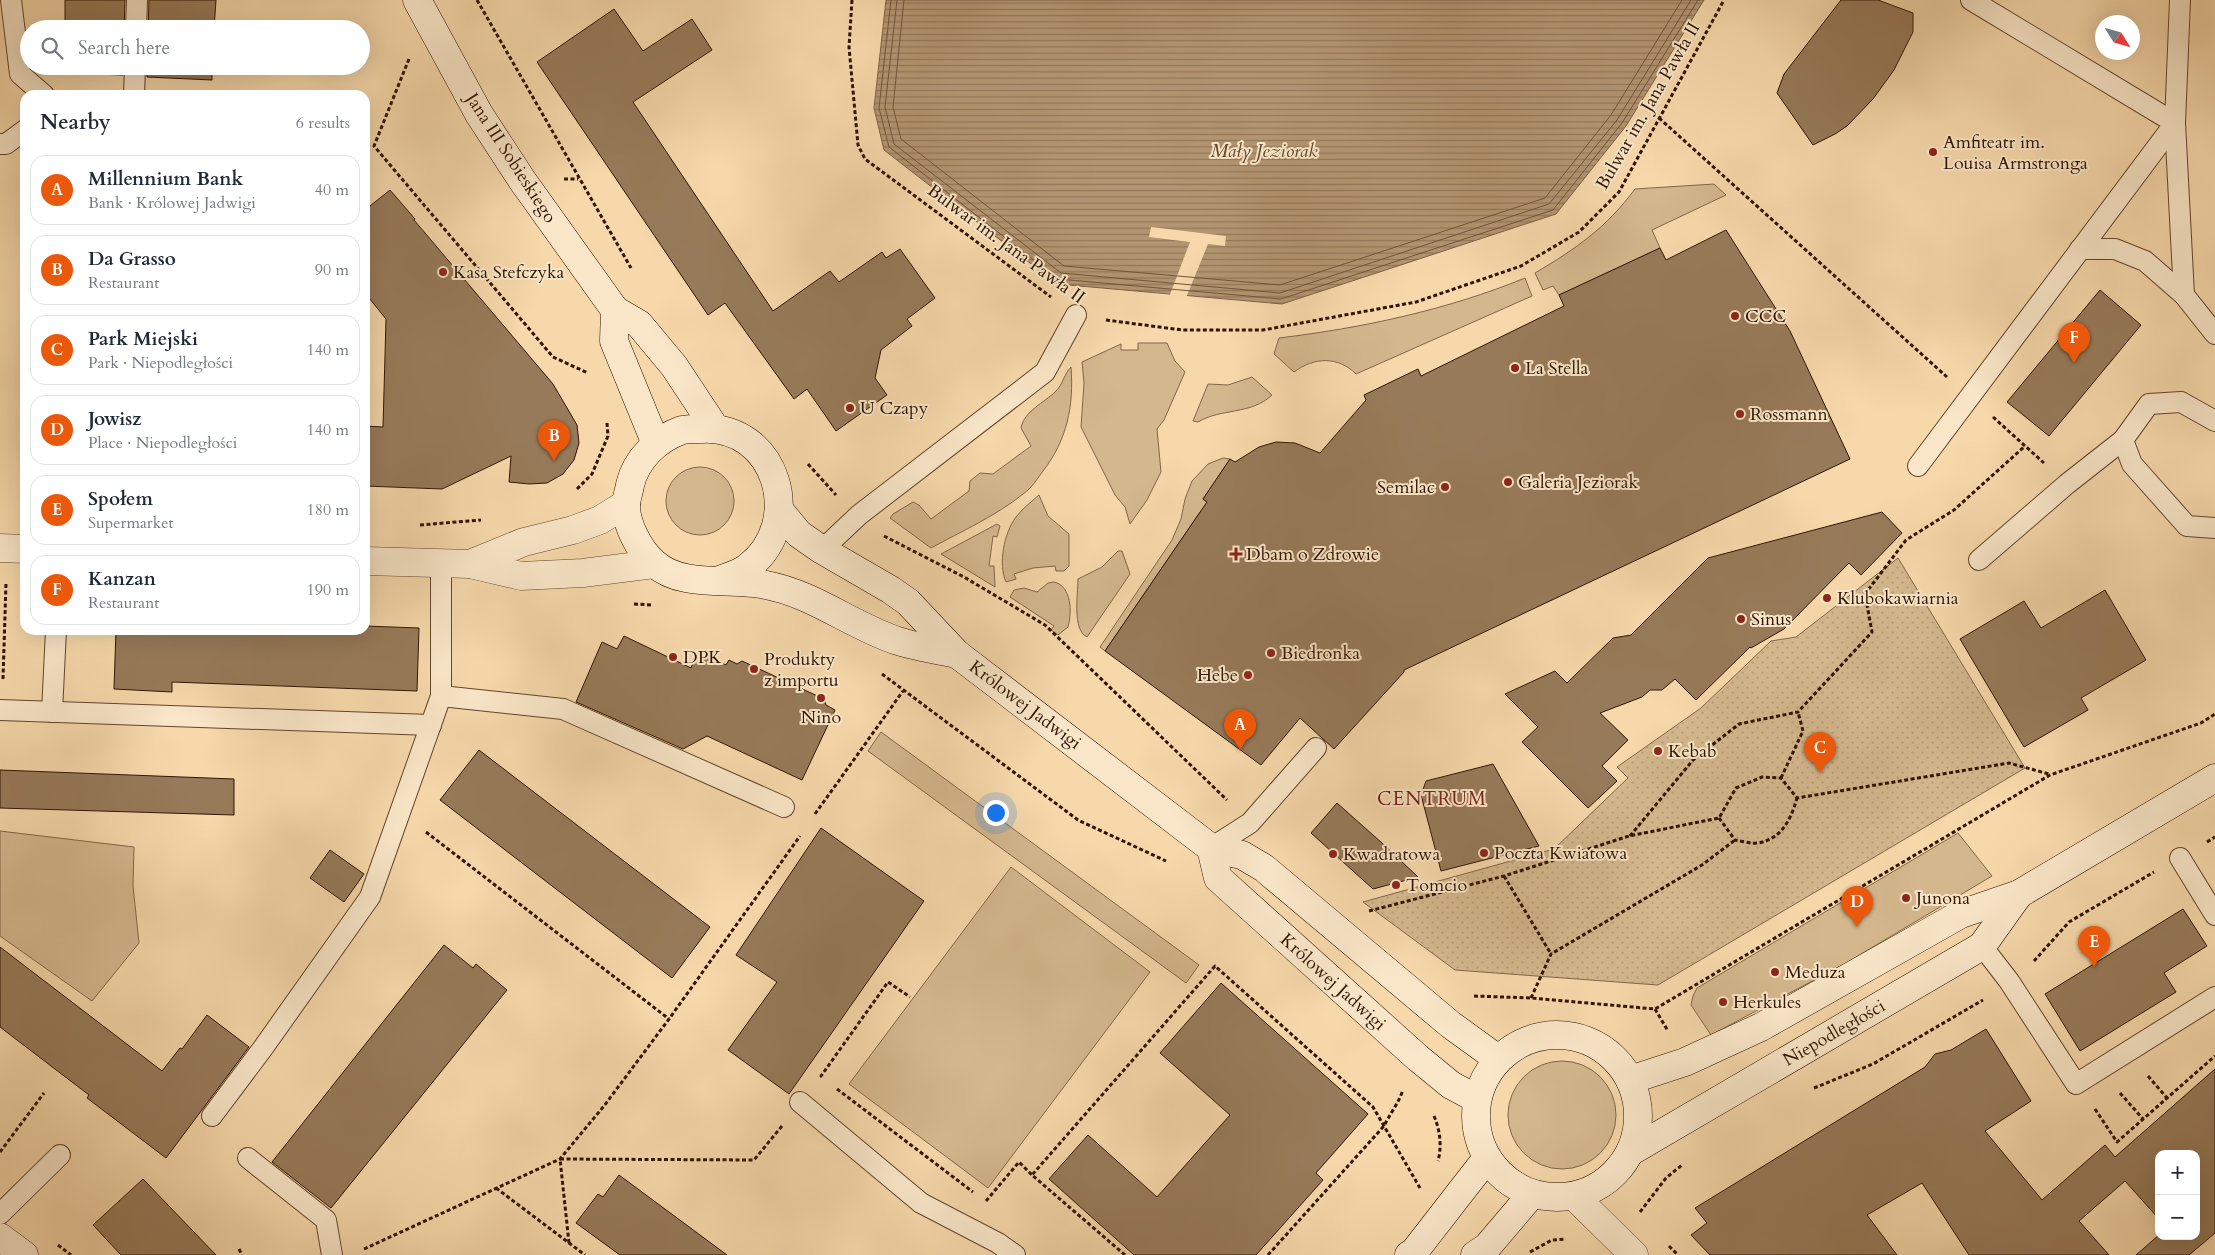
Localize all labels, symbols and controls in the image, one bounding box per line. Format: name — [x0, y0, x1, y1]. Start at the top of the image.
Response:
north arrow — [2095, 15, 2140, 60]
street label: Bulwar im. Jana Pawła II — [1590, 18, 1706, 194]
search box — [20, 20, 370, 75]
icon: search — [38, 34, 66, 62]
text: Search here — [78, 35, 170, 61]
street label: Jana III Sobieskiego — [458, 86, 563, 228]
text: Nearby — [40, 108, 111, 137]
text: 6 results — [296, 112, 350, 134]
place label: Amfiteatr im. Louisa Armstronga — [1943, 130, 2088, 176]
water label: Mały Jeziorak — [1210, 138, 1318, 164]
marker: Amfiteatr im. Louisa Armstronga — [1927, 146, 1939, 158]
text: Millennium Bank — [88, 166, 243, 192]
street label: Bulwar im. Jana Pawła II — [922, 178, 1090, 310]
text: A — [51, 179, 63, 201]
text: 40 m — [315, 179, 349, 201]
text: Bank · Królowej Jadwigi — [88, 192, 256, 214]
text: Da Grasso — [88, 246, 176, 272]
text: B — [51, 259, 63, 281]
text: 90 m — [315, 259, 349, 281]
place label: Kasa Stefczyka — [453, 260, 565, 285]
marker: Kasa Stefczyka — [437, 266, 449, 278]
text: Restaurant — [88, 272, 159, 294]
place label: CCC — [1745, 304, 1787, 329]
marker: CCC — [1729, 310, 1741, 322]
pin: F — [2058, 322, 2090, 363]
text: Park Miejski — [88, 326, 198, 352]
text: C — [51, 339, 63, 361]
text: 140 m — [307, 339, 349, 361]
text: Park · Niepodległości — [88, 352, 233, 374]
place label: La Stella — [1525, 356, 1589, 381]
marker: La Stella — [1509, 362, 1521, 374]
place label: U Czapy — [860, 396, 929, 421]
marker: U Czapy — [844, 402, 856, 414]
place label: Rossmann — [1750, 402, 1828, 427]
text: Jowisz — [88, 406, 142, 432]
marker: Rossmann — [1734, 408, 1746, 420]
text: D — [50, 419, 64, 441]
text: 140 m — [307, 419, 349, 441]
pin: B — [538, 420, 570, 461]
text: Place · Niepodległości — [88, 432, 237, 454]
place label: Galeria Jeziorak — [1518, 470, 1638, 495]
place label: Semilac — [1377, 475, 1435, 500]
marker: Galeria Jeziorak — [1502, 476, 1514, 488]
marker: Semilac — [1439, 481, 1451, 493]
text: Społem — [88, 486, 153, 512]
text: E — [52, 499, 62, 521]
text: 180 m — [307, 499, 349, 521]
text: Supermarket — [88, 512, 174, 534]
place label: Dbam o Zdrowie — [1246, 542, 1379, 567]
marker: Dbam o Zdrowie — [1230, 548, 1242, 560]
text: Kanzan — [88, 566, 156, 592]
text: F — [52, 579, 62, 601]
text: 190 m — [307, 579, 349, 601]
place label: Klubokawiarnia — [1837, 586, 1959, 611]
text: Restaurant — [88, 592, 159, 614]
marker: Klubokawiarnia — [1821, 592, 1833, 604]
place label: Sinus — [1751, 607, 1791, 632]
marker: Sinus — [1735, 613, 1747, 625]
place label: Biedronka — [1281, 641, 1360, 666]
place label: DPK — [683, 645, 722, 670]
place label: Produkty z importu — [764, 647, 839, 693]
marker: Biedronka — [1265, 647, 1277, 659]
marker: DPK — [667, 651, 679, 663]
street label: Królowej Jadwigi — [964, 655, 1086, 755]
marker: Produkty z importu — [748, 663, 760, 675]
place label: Hebe — [1197, 663, 1238, 688]
marker: Hebe — [1242, 669, 1254, 681]
marker: Nino — [815, 692, 827, 704]
place label: Nino — [801, 705, 841, 730]
pin: A — [1224, 709, 1256, 750]
pin: C — [1804, 732, 1836, 773]
place label: Kebab — [1668, 739, 1717, 764]
marker: Kebab — [1652, 745, 1664, 757]
district label: CENTRUM — [1377, 786, 1487, 812]
your location — [983, 800, 1009, 826]
place label: Poczta Kwiatowa — [1494, 841, 1627, 866]
place label: Kwadratowa — [1343, 842, 1440, 867]
marker: Poczta Kwiatowa — [1478, 847, 1490, 859]
marker: Kwadratowa — [1327, 848, 1339, 860]
place label: Tomcio — [1406, 873, 1467, 898]
marker: Tomcio — [1390, 879, 1402, 891]
pin: D — [1841, 886, 1873, 927]
place label: Junona — [1913, 886, 1970, 911]
marker: Junona — [1900, 892, 1912, 904]
pin: E — [2078, 926, 2110, 967]
street label: Królowej Jadwigi — [1275, 928, 1391, 1036]
place label: Meduza — [1785, 960, 1846, 985]
marker: Meduza — [1769, 966, 1781, 978]
place label: Herkules — [1733, 990, 1801, 1015]
street label: Niepodległości — [1778, 994, 1890, 1072]
marker: Herkules — [1717, 996, 1729, 1008]
map controls — [2155, 1150, 2200, 1240]
button: + — [2155, 1150, 2200, 1195]
button: − — [2155, 1195, 2200, 1240]

